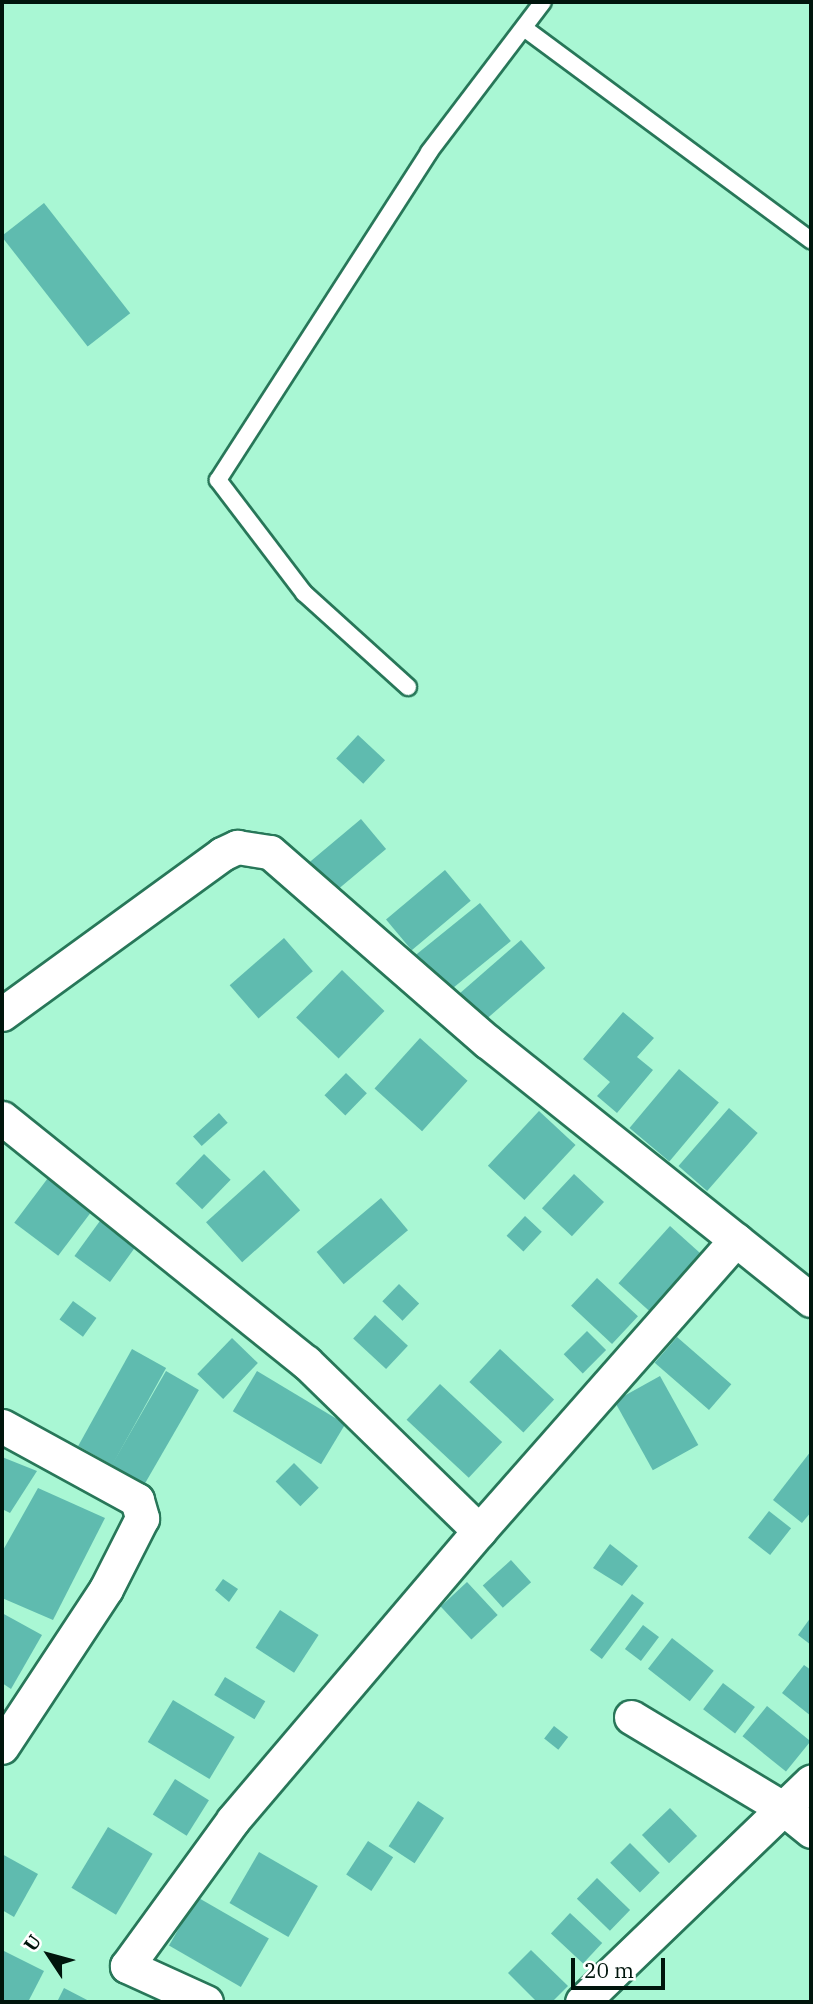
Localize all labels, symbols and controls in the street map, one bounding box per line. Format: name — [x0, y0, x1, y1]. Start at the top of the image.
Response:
north arrow — [14, 1920, 84, 1990]
text: U — [18, 1930, 46, 1956]
scale bar — [575, 1944, 670, 1988]
text: 20 m — [584, 1956, 634, 1984]

